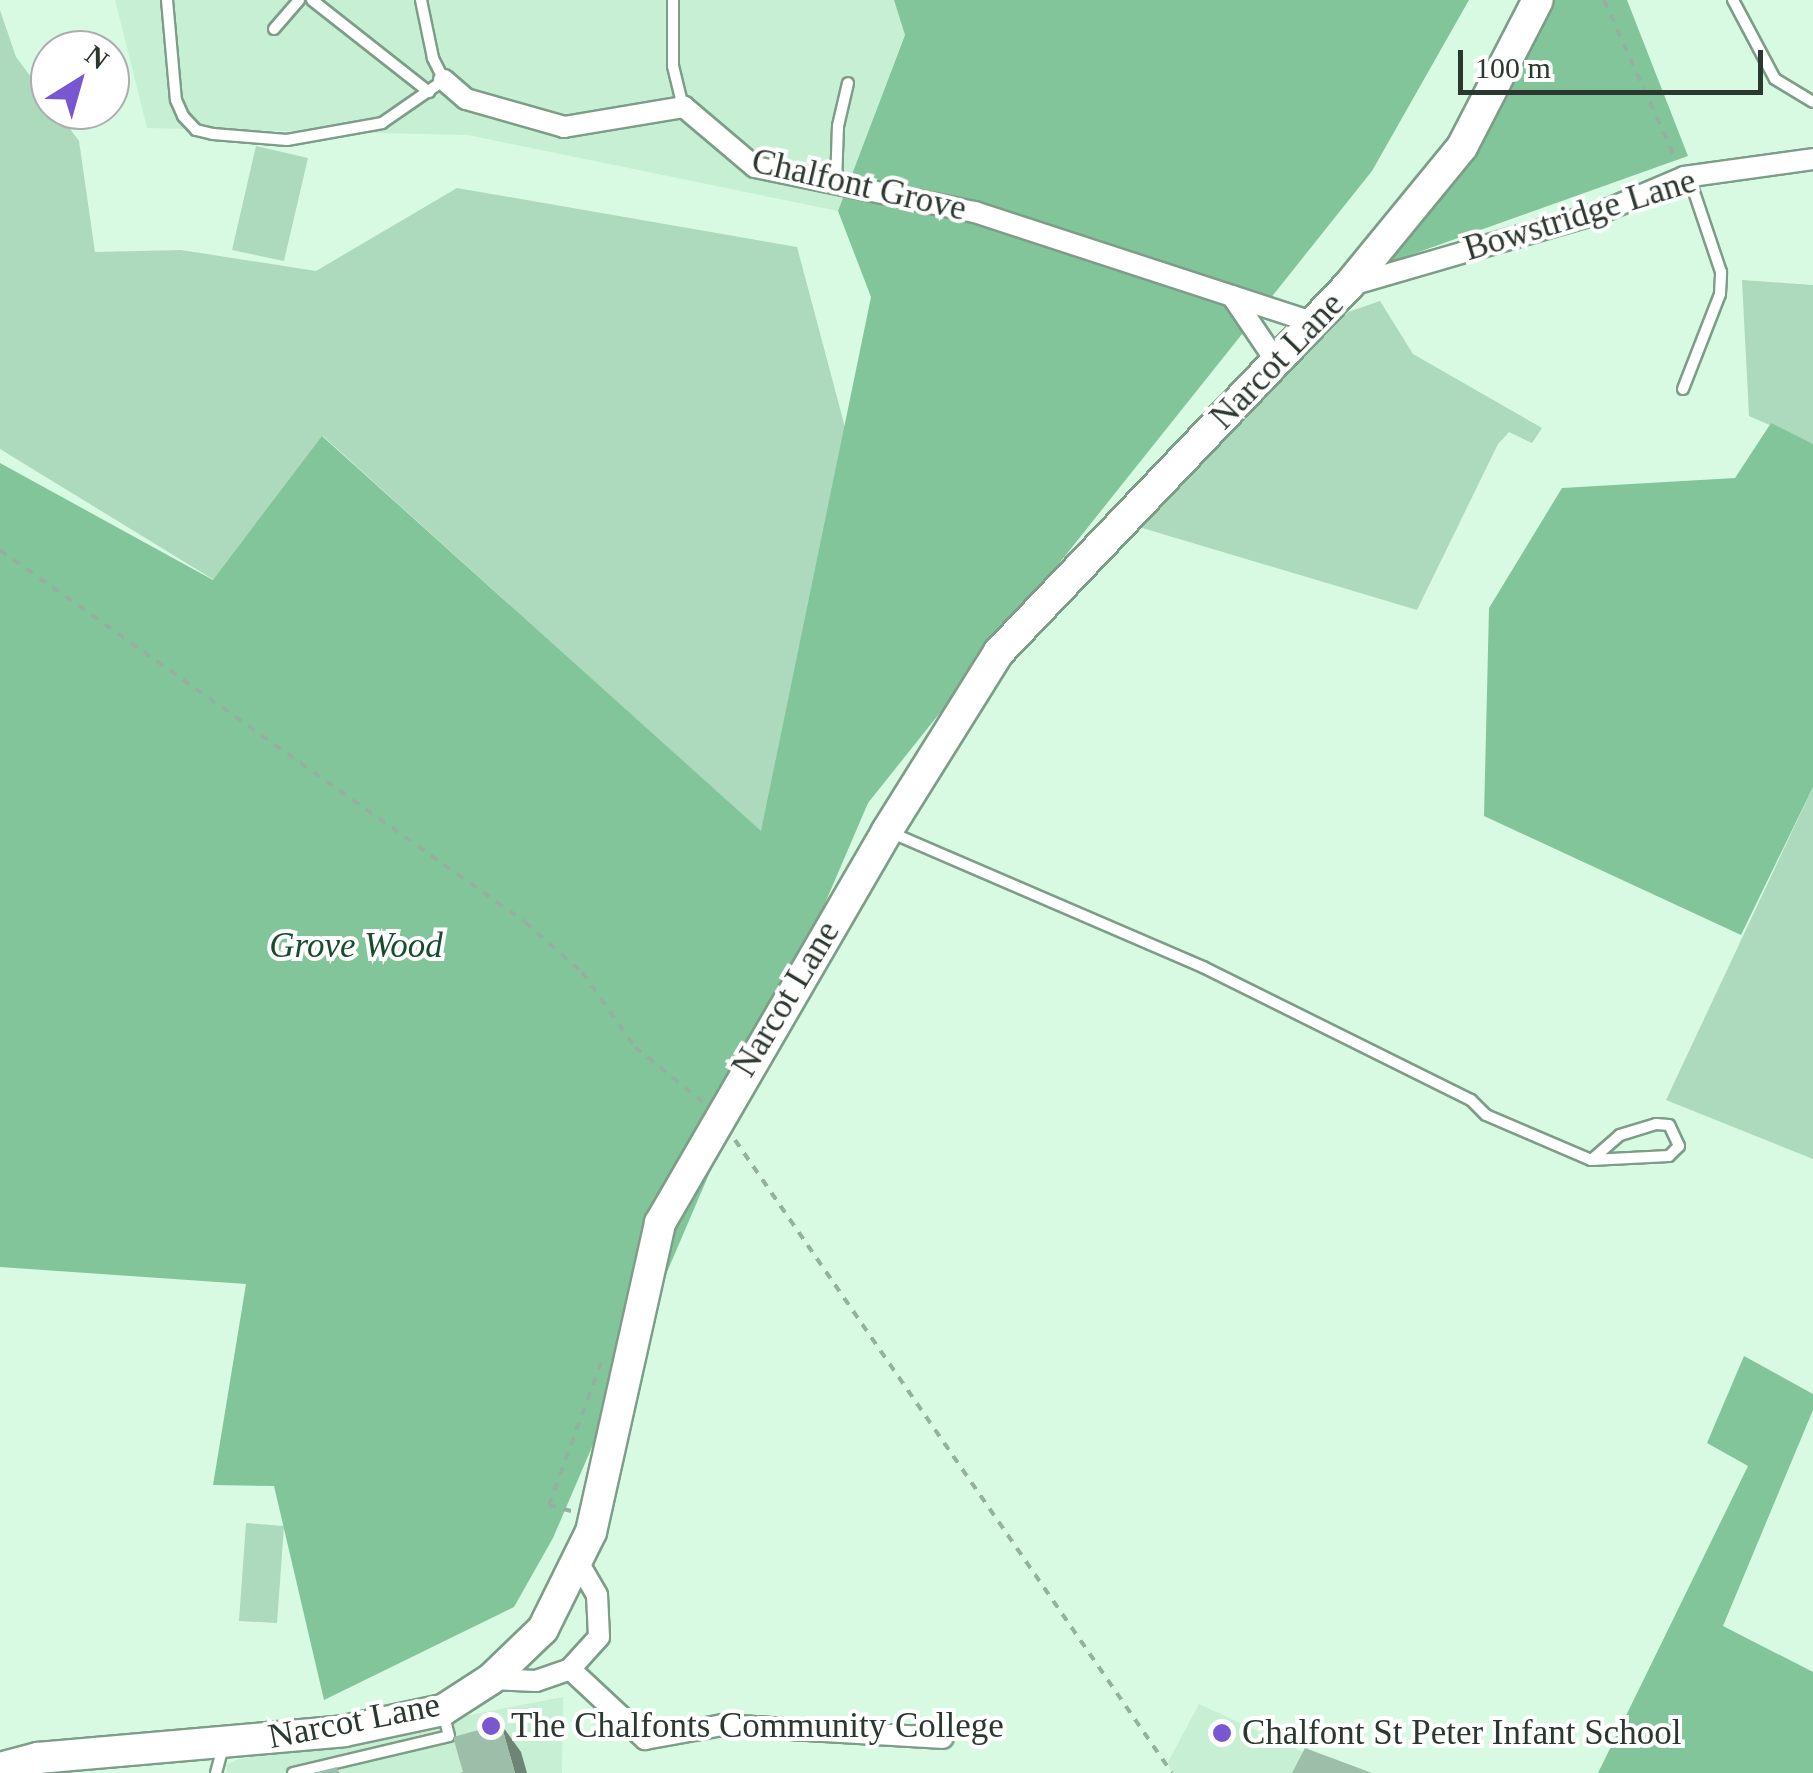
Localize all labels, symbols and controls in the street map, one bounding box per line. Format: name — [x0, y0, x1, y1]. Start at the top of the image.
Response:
north arrow — [30, 30, 130, 130]
scale bar — [1463, 30, 1768, 92]
text: N — [80, 39, 115, 76]
text: 100 m — [1475, 51, 1551, 84]
street label: Chalfont Grove — [748, 140, 970, 230]
street label: Bowstridge Lane — [1459, 160, 1701, 270]
street label: Narcot Lane — [1201, 284, 1353, 438]
street label: Narcot Lane — [723, 914, 849, 1084]
park label: Grove Wood — [269, 925, 443, 967]
street label: Narcot Lane — [265, 1684, 443, 1758]
place label: The Chalfonts Community College — [511, 1705, 1004, 1747]
place label: Chalfont St Peter Infant School — [1242, 1712, 1681, 1754]
marker: The Chalfonts Community College — [480, 1715, 502, 1737]
marker: Chalfont St Peter Infant School — [1211, 1722, 1233, 1744]

